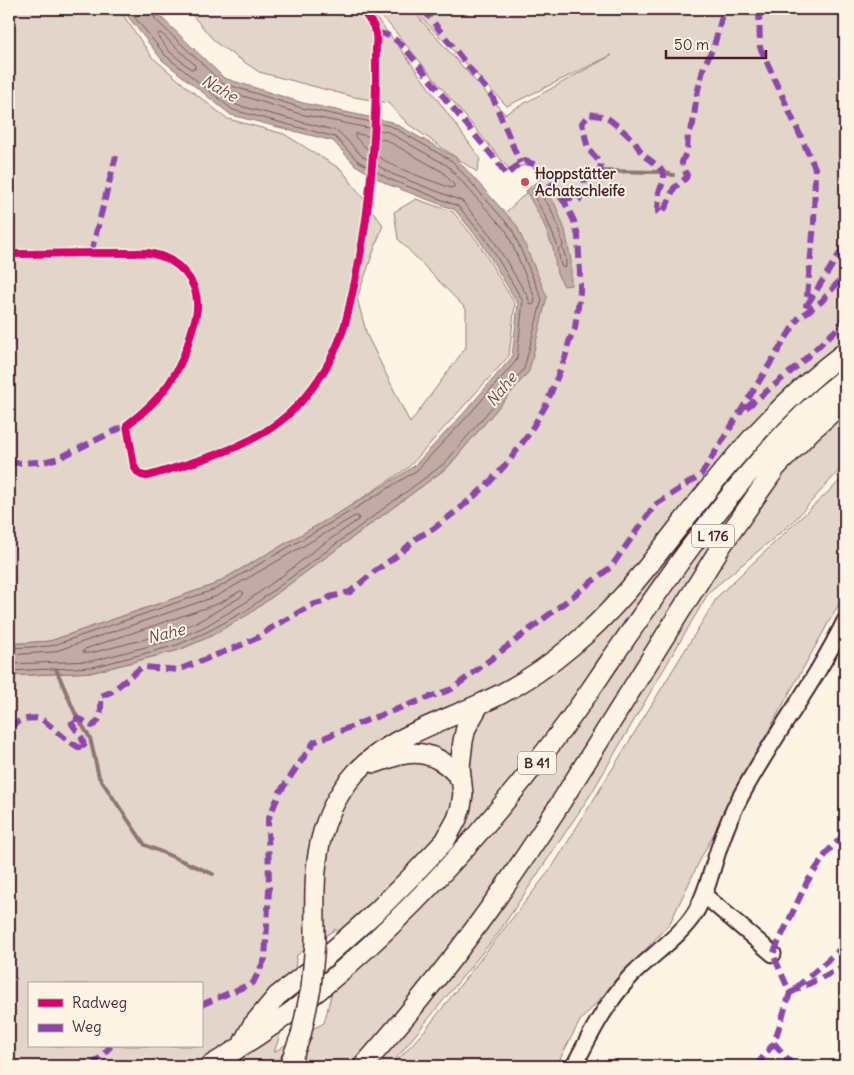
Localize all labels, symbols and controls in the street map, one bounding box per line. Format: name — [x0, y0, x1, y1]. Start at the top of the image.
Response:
scale bar — [666, 28, 766, 60]
text: 50 m — [674, 35, 709, 54]
water label: Nahe — [199, 70, 243, 107]
place label: Hoppstätter Achatschleife — [535, 164, 625, 200]
marker: Hoppstätter Achatschleife — [519, 176, 531, 188]
water label: Nahe — [481, 367, 522, 410]
road number: L 176 — [692, 524, 734, 548]
water label: Nahe — [145, 618, 188, 647]
road number: B 41 — [518, 751, 556, 774]
legend — [28, 982, 202, 1048]
text: Radweg — [72, 993, 127, 1012]
text: Weg — [72, 1017, 102, 1036]

